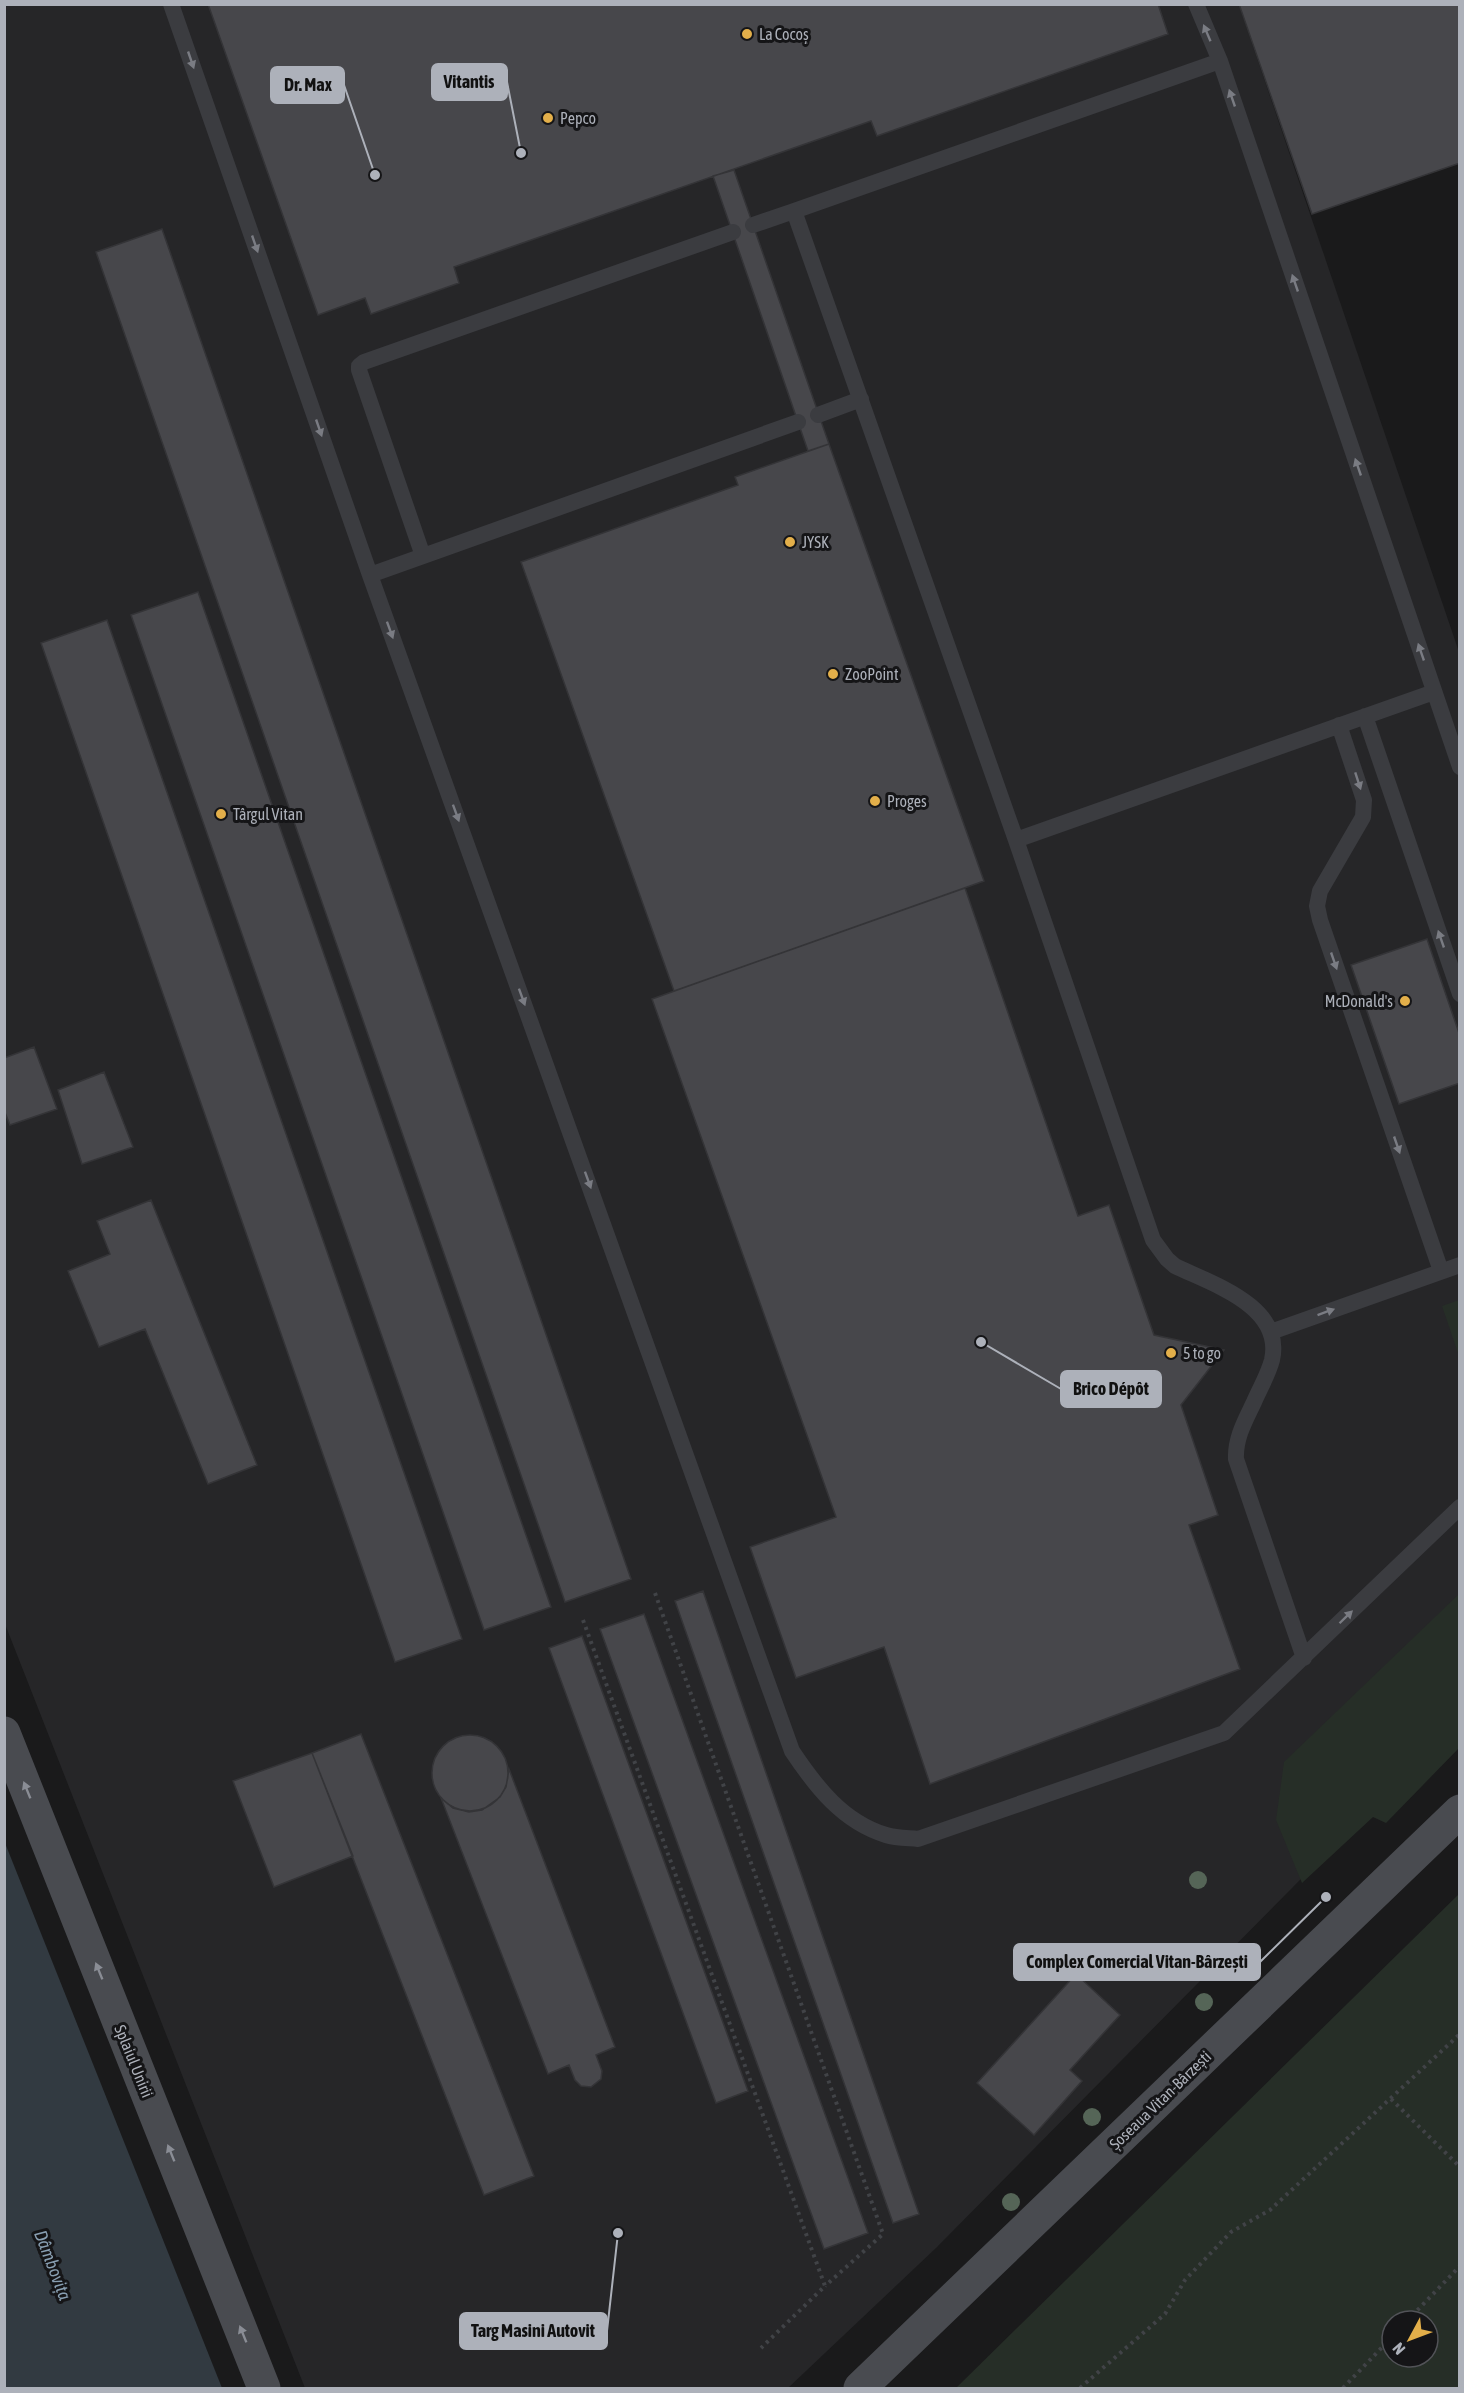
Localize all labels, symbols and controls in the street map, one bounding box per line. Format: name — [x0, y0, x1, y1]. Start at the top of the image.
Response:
one-way arrow — [1202, 24, 1212, 42]
place label: La Cocoș — [759, 25, 809, 44]
marker: La Cocoș — [740, 27, 754, 41]
one-way arrow — [186, 51, 196, 69]
callout: Vitantis — [432, 64, 507, 100]
callout: Dr. Max — [271, 67, 344, 103]
text: Vitantis — [443, 71, 495, 92]
text: Dr. Max — [284, 74, 333, 95]
one-way arrow — [1227, 89, 1237, 107]
place label: Pepco — [560, 109, 596, 128]
marker: Pepco — [541, 111, 555, 125]
one-way arrow — [250, 235, 260, 253]
one-way arrow — [1290, 274, 1300, 292]
one-way arrow — [314, 419, 324, 437]
one-way arrow — [1353, 458, 1362, 476]
place label: JYSK — [802, 533, 829, 551]
marker: JYSK — [783, 535, 797, 549]
one-way arrow — [385, 621, 395, 639]
one-way arrow — [1415, 643, 1425, 661]
place label: ZooPoint — [845, 665, 899, 683]
marker: ZooPoint — [826, 667, 840, 681]
one-way arrow — [1353, 772, 1363, 790]
place label: Proges — [887, 792, 927, 811]
marker: Proges — [868, 794, 882, 808]
one-way arrow — [451, 804, 461, 822]
place label: Târgul Vitan — [233, 805, 303, 824]
marker: Târgul Vitan — [214, 807, 228, 821]
one-way arrow — [1435, 930, 1445, 948]
one-way arrow — [1330, 952, 1340, 970]
one-way arrow — [517, 988, 527, 1006]
place label: McDonald's — [1325, 992, 1393, 1010]
marker: McDonald's — [1398, 994, 1412, 1008]
one-way arrow — [1393, 1136, 1403, 1154]
one-way arrow — [584, 1171, 594, 1189]
one-way arrow — [1317, 1307, 1335, 1317]
place label: 5 to go — [1183, 1344, 1221, 1363]
marker: 5 to go — [1164, 1346, 1178, 1360]
callout: Brico Dépôt — [1061, 1371, 1161, 1407]
text: Brico Dépôt — [1073, 1378, 1150, 1399]
one-way arrow — [1339, 1611, 1353, 1625]
one-way arrow — [22, 1781, 31, 1799]
callout: Complex Comercial Vitan-Bârzești — [1014, 1944, 1260, 1980]
text: Complex Comercial Vitan-Bârzești — [1026, 1951, 1248, 1973]
one-way arrow — [94, 1962, 104, 1980]
street label: Splaiul Unirii — [110, 2022, 157, 2100]
street label: Șoseaua Vitan-Bârzești — [1106, 2047, 1215, 2154]
one-way arrow — [166, 2144, 175, 2162]
water label: Dâmbovița — [30, 2227, 76, 2303]
north arrow — [1380, 2309, 1440, 2369]
callout: Targ Masini Autovit — [460, 2313, 607, 2349]
text: Targ Masini Autovit — [471, 2320, 596, 2341]
one-way arrow — [238, 2325, 247, 2343]
text: N — [1389, 2339, 1409, 2358]

